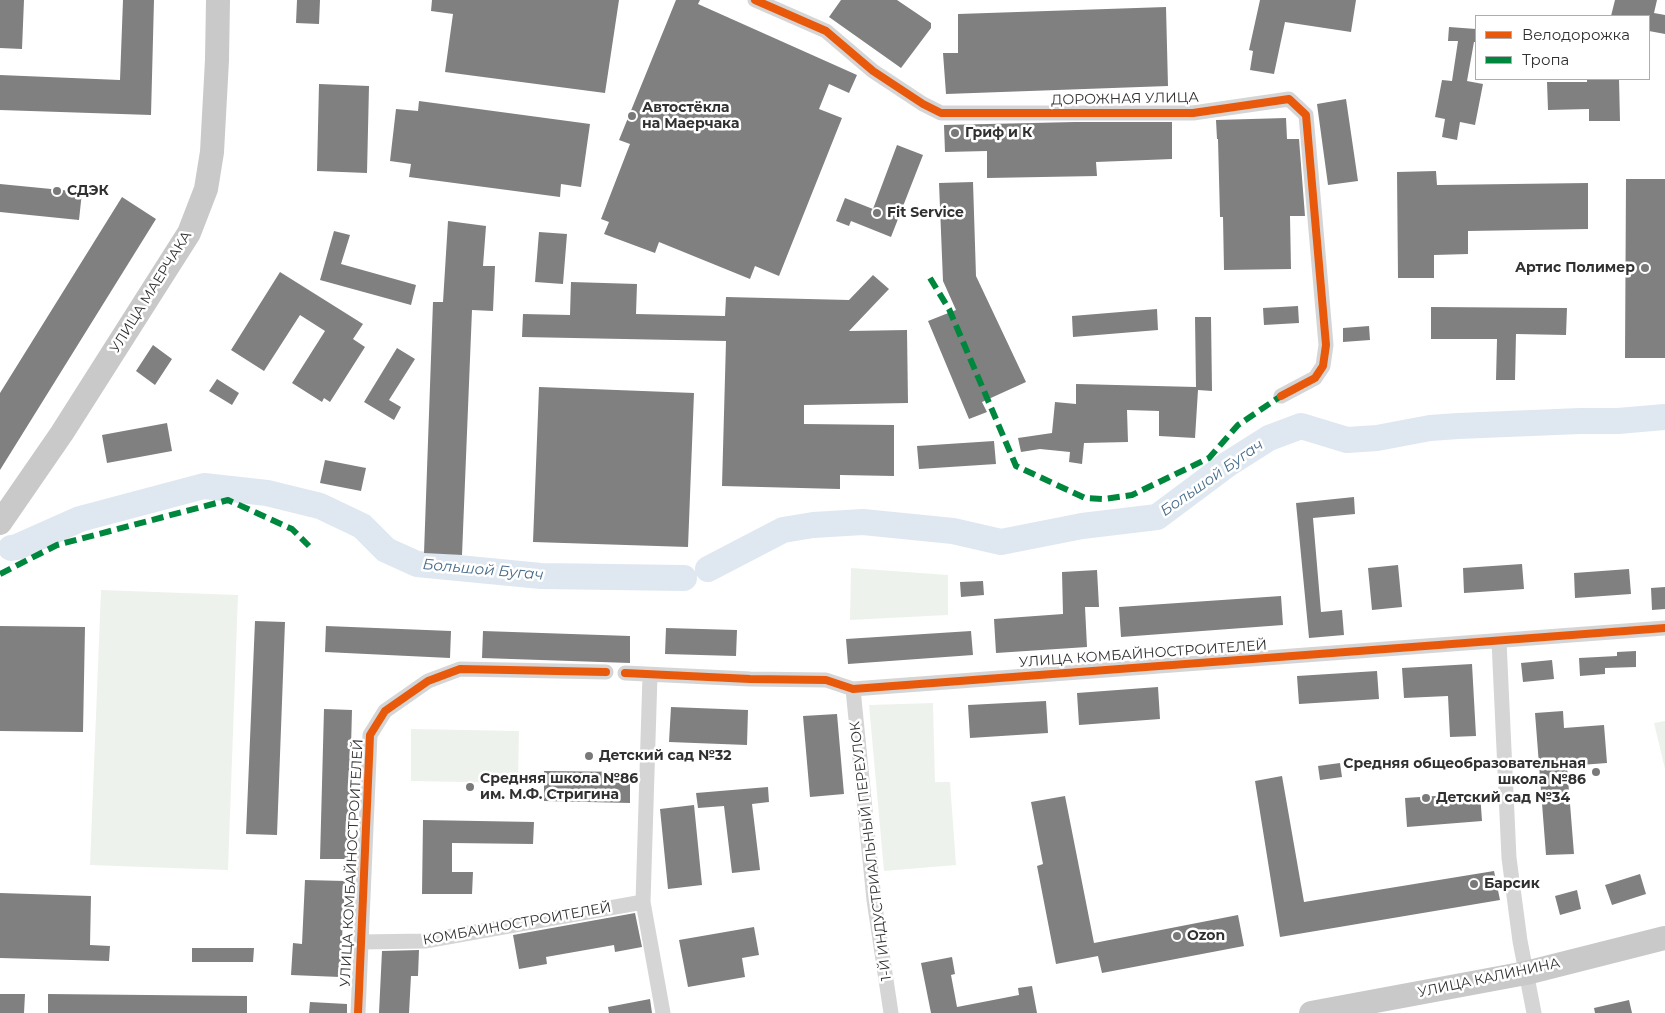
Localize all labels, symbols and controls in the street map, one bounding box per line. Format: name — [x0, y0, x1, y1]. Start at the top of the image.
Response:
legend — [1475, 15, 1650, 80]
text: Велодорожка — [1522, 25, 1630, 44]
text: Тропа — [1522, 50, 1569, 69]
street label: ДОРОЖНАЯ УЛИЦА — [1051, 89, 1199, 109]
place label: Автостёкла на Маерчака — [642, 100, 739, 132]
marker: Автостёкла на Маерчака — [626, 110, 638, 122]
place label: Гриф и К — [965, 125, 1032, 141]
marker: Гриф и К — [949, 127, 961, 139]
place label: СДЭК — [67, 183, 109, 199]
marker: СДЭК — [51, 185, 63, 197]
place label: Fit Service — [887, 205, 964, 221]
marker: Fit Service — [871, 207, 883, 219]
street label: УЛИЦА МАЕРЧАКА — [107, 228, 195, 356]
place label: Артис Полимер — [1515, 260, 1635, 276]
marker: Артис Полимер — [1639, 262, 1651, 274]
water label: Большой Бугач — [1157, 436, 1267, 520]
water label: Большой Бугач — [422, 556, 544, 584]
street label: УЛИЦА КОМБАЙНОСТРОИТЕЛЕЙ — [1019, 637, 1267, 671]
street label: 1-Й ИНДУСТРИАЛЬНЫЙ ПЕРЕУЛОК — [847, 720, 895, 982]
street label: УЛИЦА КОМБАЙНОСТРОИТЕЛЕЙ — [337, 739, 367, 987]
place label: Детский сад №32 — [599, 748, 732, 764]
marker: Детский сад №32 — [583, 750, 595, 762]
place label: Средняя общеобразовательная школа №86 — [1343, 756, 1586, 789]
marker: Средняя общеобразовательная школа №86 — [1590, 766, 1602, 778]
place label: Средняя школа №86 им. М.Ф. Стригина — [480, 771, 638, 804]
marker: Средняя школа №86 им. М.Ф. Стригина — [464, 781, 476, 793]
place label: Детский сад №34 — [1436, 790, 1570, 806]
marker: Детский сад №34 — [1420, 792, 1432, 804]
place label: Барсик — [1484, 876, 1540, 892]
marker: Барсик — [1468, 878, 1480, 890]
street label: КОМБАИНОСТРОИТЕЛЕЙ — [421, 899, 613, 949]
place label: Ozon — [1187, 928, 1225, 944]
marker: Ozon — [1171, 930, 1183, 942]
street label: УЛИЦА КАЛИНИНА — [1417, 955, 1561, 1001]

